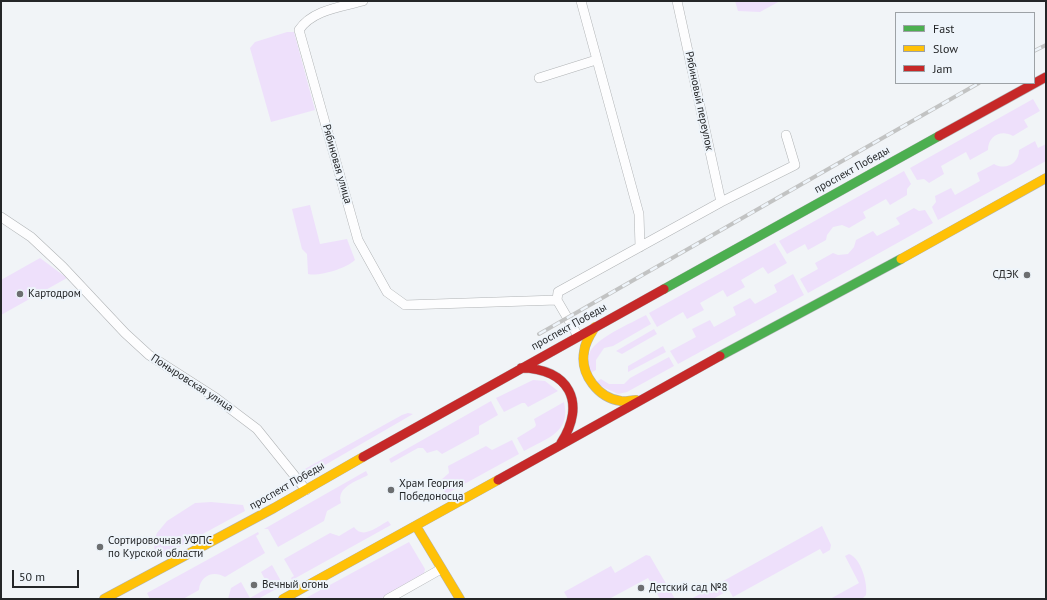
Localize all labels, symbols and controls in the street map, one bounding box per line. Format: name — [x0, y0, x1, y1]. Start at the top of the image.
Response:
legend — [895, 12, 1035, 84]
text: Fast — [933, 21, 954, 36]
text: Slow — [933, 41, 958, 56]
street label: Рябиновый переулок — [682, 50, 716, 152]
text: Jam — [933, 61, 952, 76]
street label: Рябиновая улица — [319, 123, 355, 205]
street label: проспект Победы — [812, 144, 892, 196]
place label: СДЭК — [993, 268, 1019, 282]
marker: СДЭК — [1022, 270, 1032, 280]
place label: Картодром — [28, 287, 81, 301]
marker: Картодром — [15, 289, 25, 299]
street label: проспект Победы — [529, 301, 609, 353]
street label: Поныровская улица — [148, 351, 236, 415]
street label: проспект Победы — [247, 459, 327, 513]
place label: Храм Георгия Победоносца — [399, 477, 464, 503]
marker: Храм Георгия Победоносца — [386, 485, 396, 495]
place label: Сортировочная УФПС по Курской области — [108, 534, 212, 560]
marker: Сортировочная УФПС по Курской области — [95, 542, 105, 552]
scale bar — [14, 562, 81, 588]
text: 50 m — [19, 569, 45, 584]
place label: Вечный огонь — [262, 578, 328, 592]
marker: Вечный огонь — [249, 580, 259, 590]
place label: Детский сад №8 — [649, 581, 728, 595]
marker: Детский сад №8 — [636, 583, 646, 593]

